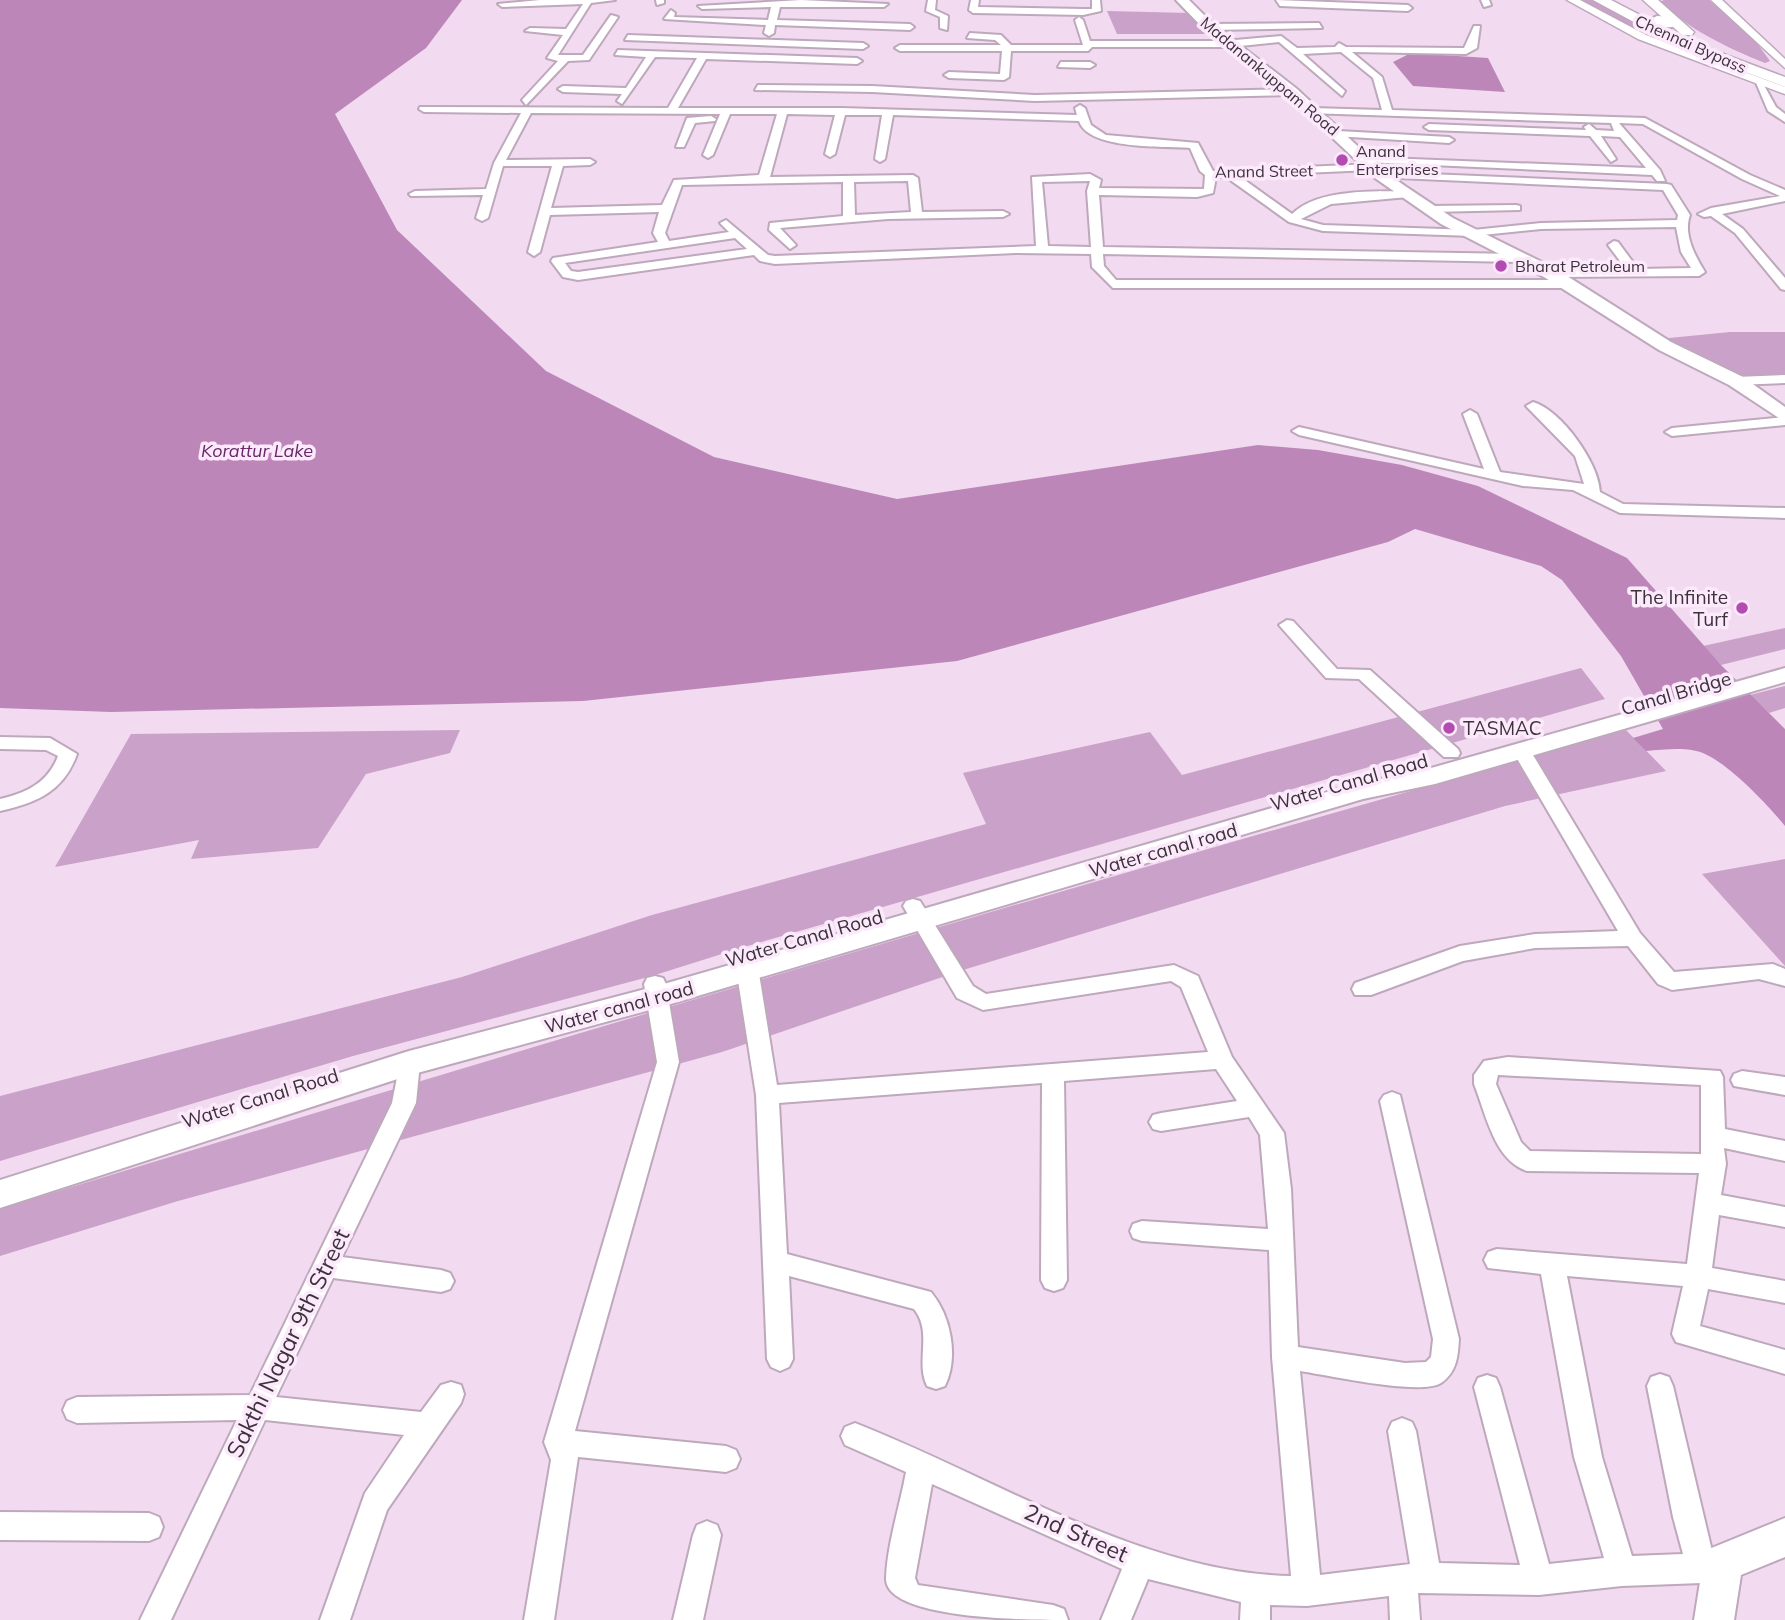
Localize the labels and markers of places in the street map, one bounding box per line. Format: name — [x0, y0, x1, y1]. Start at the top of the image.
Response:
place label: Anand Enterprises — [1356, 141, 1439, 179]
marker: Anand Enterprises — [1334, 152, 1350, 168]
place label: Bharat Petroleum — [1515, 256, 1645, 276]
marker: Bharat Petroleum — [1493, 258, 1509, 274]
place label: The Infinite Turf — [1631, 585, 1729, 631]
marker: The Infinite Turf — [1734, 600, 1750, 616]
place label: TASMAC — [1463, 716, 1542, 740]
marker: TASMAC — [1441, 720, 1457, 736]

